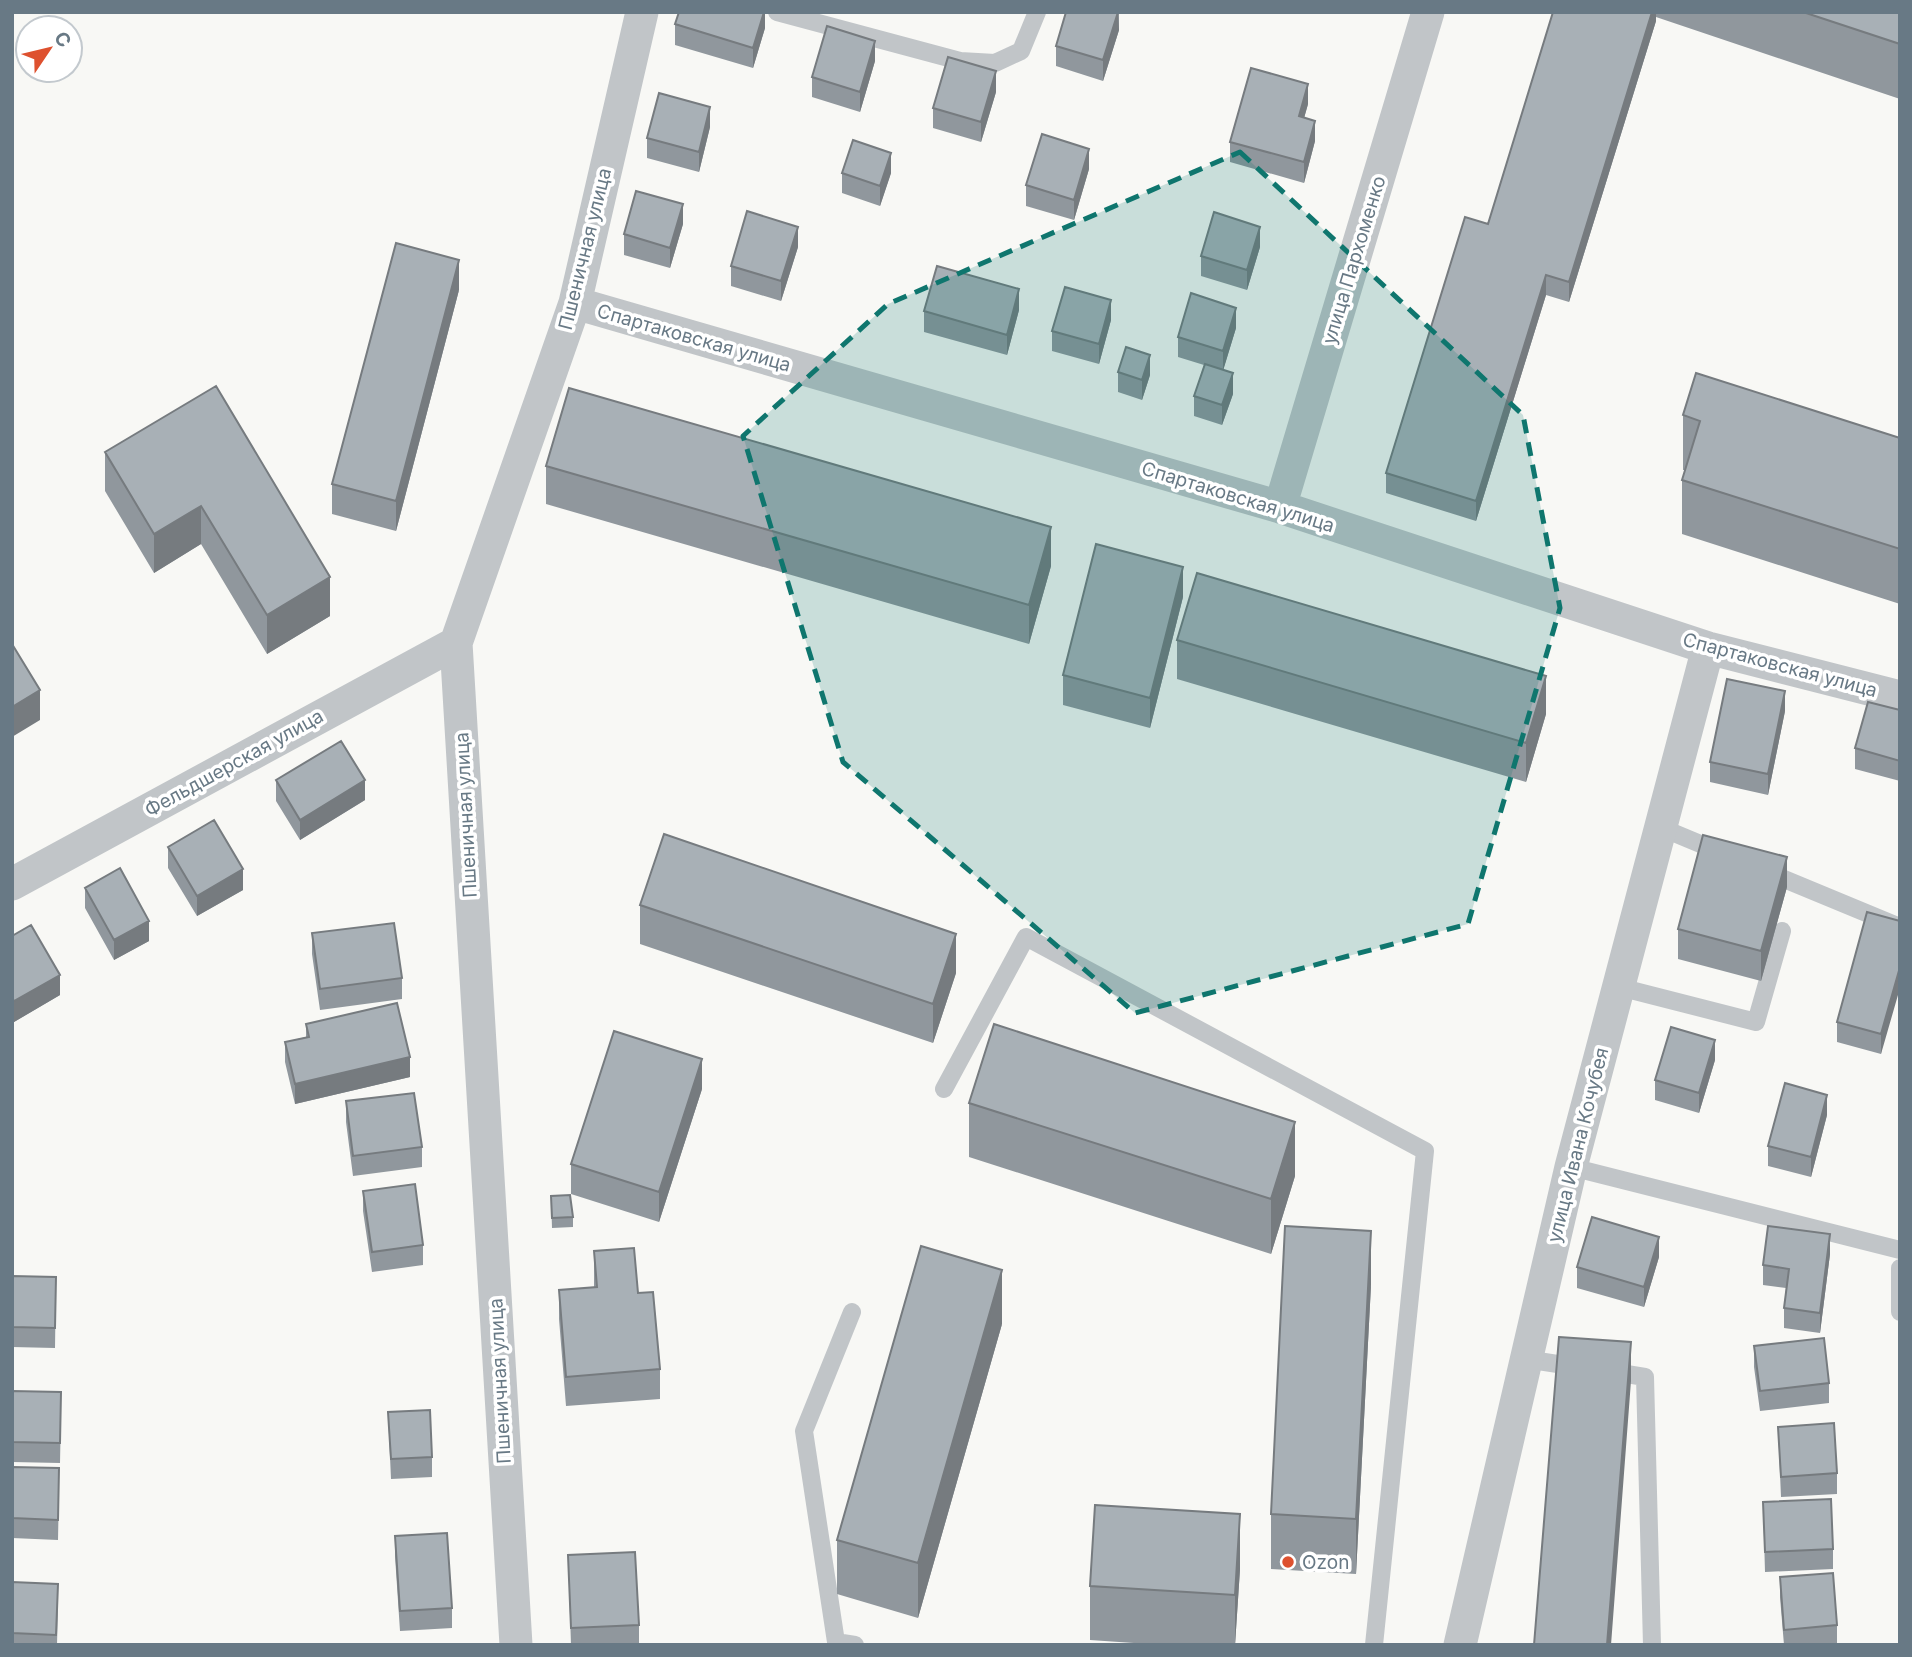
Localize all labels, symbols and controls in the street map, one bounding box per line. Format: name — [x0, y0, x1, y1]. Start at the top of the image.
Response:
north arrow — [14, 14, 84, 84]
text: С — [49, 27, 76, 52]
street label: Пшеничная улица — [554, 166, 616, 332]
street label: улица Пархоменко — [1317, 173, 1391, 347]
street label: Спартаковская улица — [594, 299, 794, 377]
street label: Спартаковская улица — [1139, 457, 1337, 537]
street label: Спартаковская улица — [1680, 628, 1880, 702]
street label: Фельдшерская улица — [141, 704, 327, 822]
street label: Пшеничная улица — [450, 731, 482, 899]
street label: улица Ивана Кочубея — [1543, 1045, 1613, 1245]
street label: Пшеничная улица — [484, 1297, 516, 1465]
place label: Ozon — [1302, 1551, 1349, 1574]
marker: Ozon — [1280, 1554, 1296, 1570]

